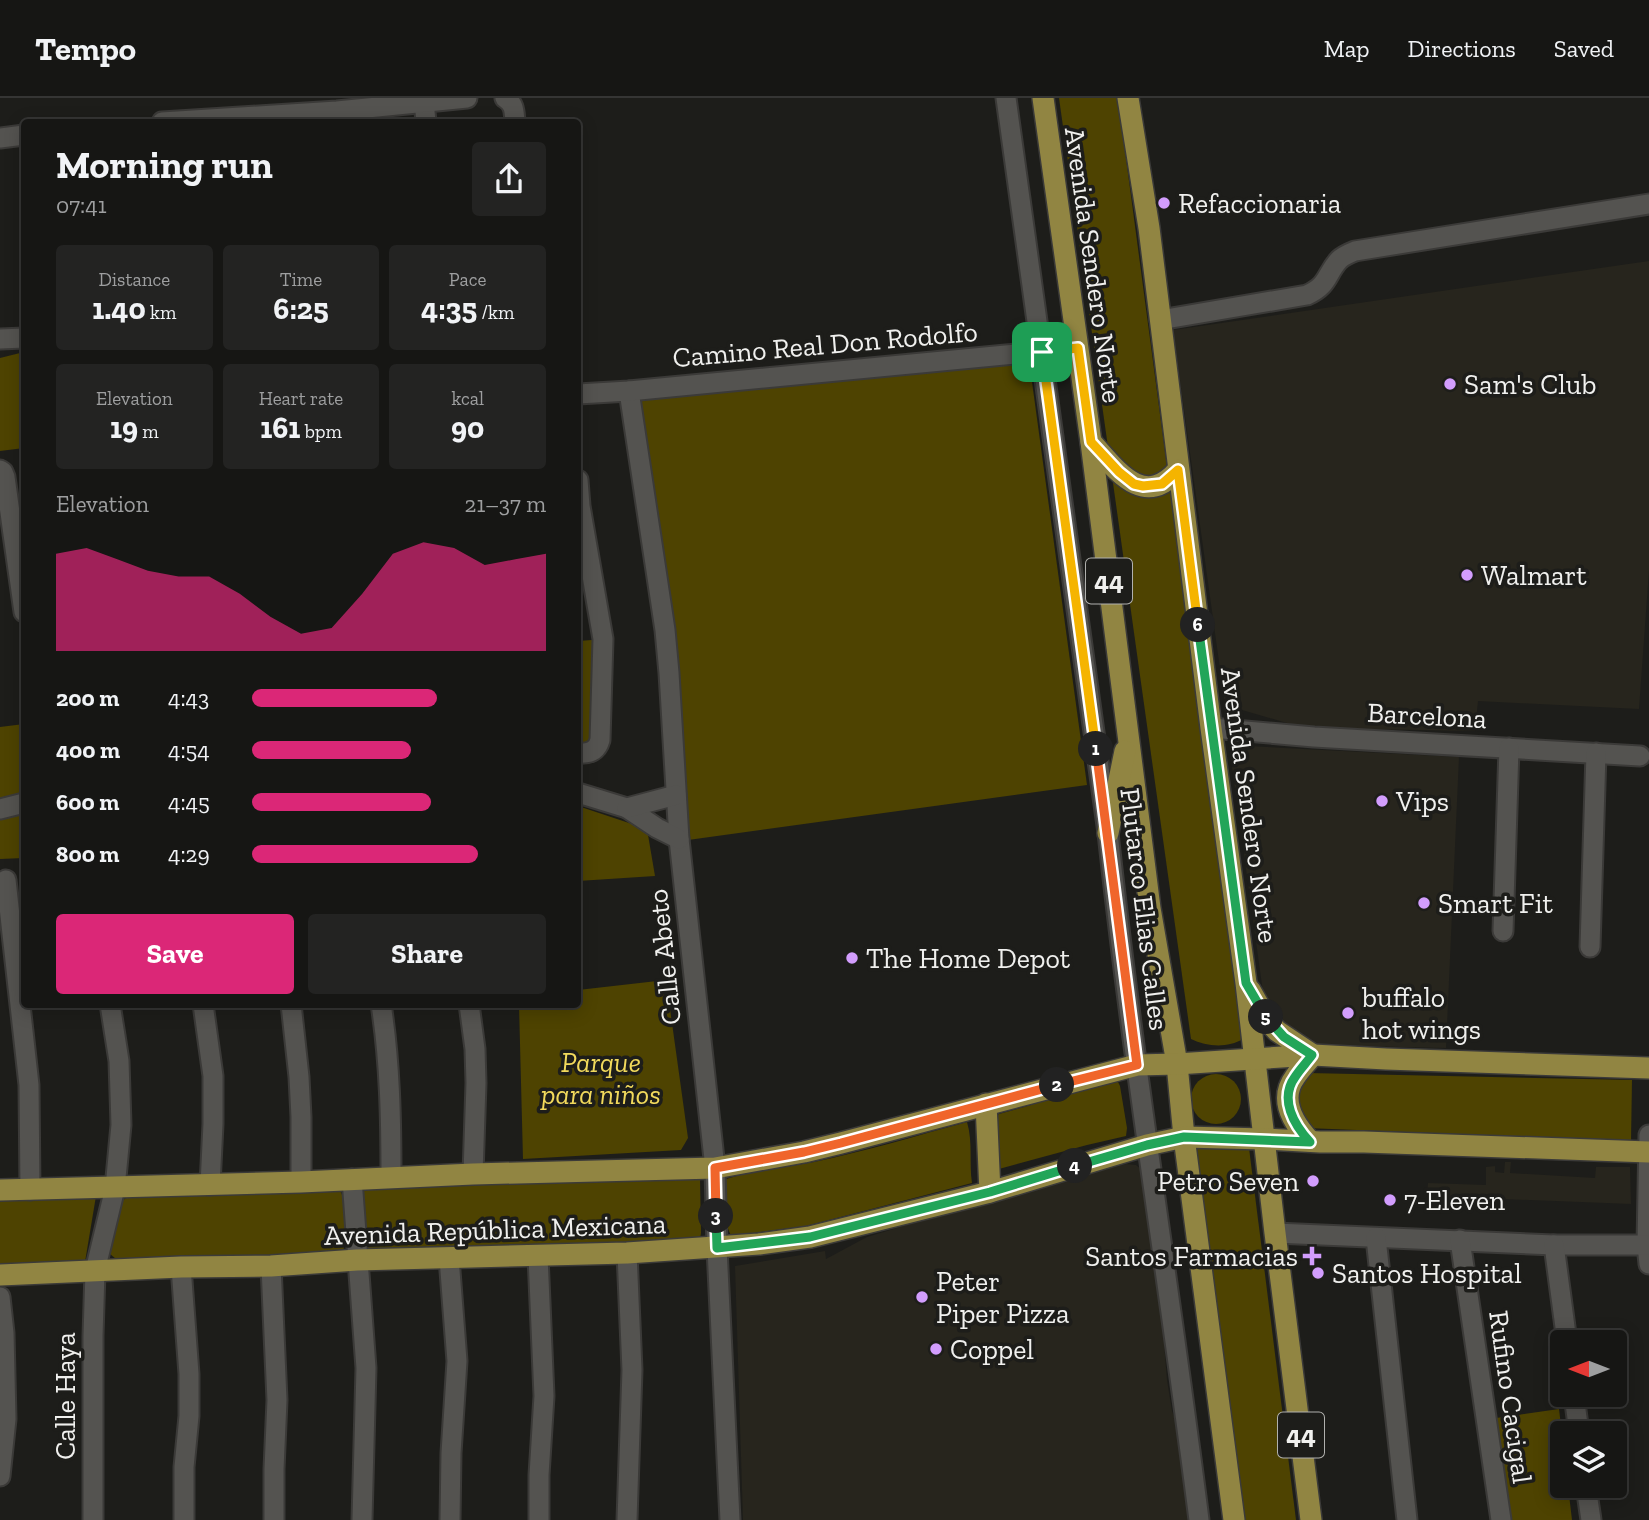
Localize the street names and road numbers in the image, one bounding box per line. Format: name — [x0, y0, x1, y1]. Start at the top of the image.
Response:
street label: Avenida Sendero Norte — [1058, 125, 1129, 405]
street label: Camino Real Don Rodolfo — [671, 315, 979, 374]
road number: 44 — [1086, 559, 1132, 603]
street label: Avenida Sendero Norte — [1214, 665, 1285, 945]
street label: Barcelona — [1366, 696, 1488, 735]
street label: Plutarco Elias Calles — [1113, 786, 1176, 1032]
street label: Calle Abeto — [641, 887, 688, 1026]
street label: Avenida República Mexicana — [323, 1207, 667, 1252]
street label: Rufino Cacigal — [1482, 1308, 1539, 1486]
street label: Calle Haya — [49, 1332, 82, 1460]
road number: 44 — [1278, 1412, 1324, 1458]

